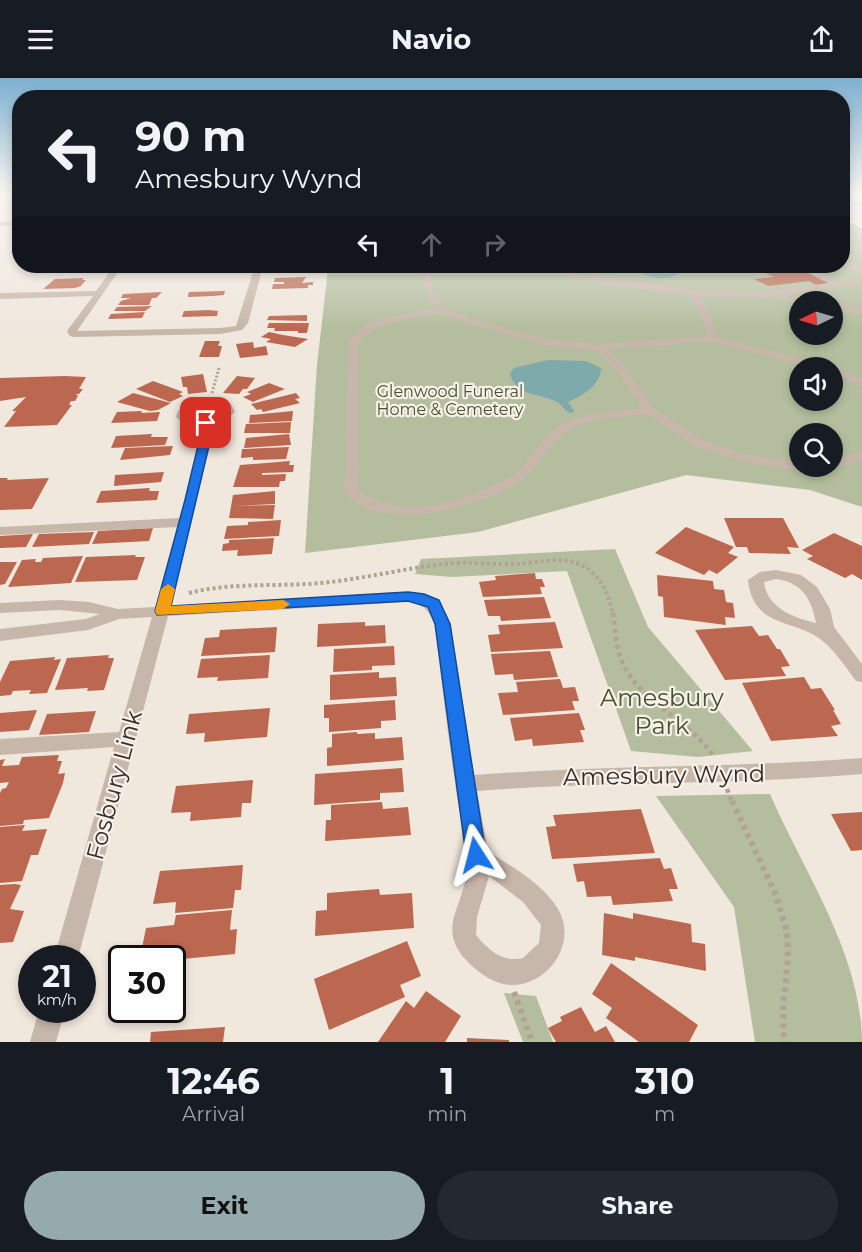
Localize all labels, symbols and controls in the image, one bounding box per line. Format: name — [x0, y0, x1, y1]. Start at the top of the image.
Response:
icon: menu — [24, 23, 57, 56]
text: Navio — [391, 23, 471, 56]
icon: share — [805, 23, 838, 56]
text: 90 m — [135, 110, 246, 162]
icon: left — [36, 114, 114, 192]
text: Amesbury Wynd — [135, 162, 363, 195]
icon: left — [352, 228, 385, 261]
icon: ahead — [415, 228, 448, 261]
icon: right — [478, 228, 511, 261]
north arrow — [789, 291, 843, 345]
map controls — [789, 291, 843, 477]
button: sound — [789, 357, 843, 411]
park label: Glenwood Funeral Home & Cemetery — [377, 382, 524, 419]
pin — [180, 397, 231, 448]
icon: arrive — [189, 406, 222, 439]
button: search — [789, 423, 843, 477]
park label: Amesbury Park — [600, 683, 724, 740]
street label: Fosbury Link — [80, 706, 148, 863]
street label: Amesbury Wynd — [563, 759, 765, 791]
position arrow — [444, 823, 508, 887]
speed limit sign: 30 — [108, 945, 186, 1023]
text: 21 — [42, 958, 72, 995]
text: km/h — [37, 990, 77, 1009]
text: 12:46 — [167, 1059, 260, 1103]
text: 1 — [440, 1059, 454, 1103]
text: 310 — [635, 1059, 695, 1103]
text: Arrival — [182, 1102, 245, 1126]
text: min — [427, 1102, 467, 1126]
text: m — [654, 1102, 675, 1126]
button: Exit — [24, 1171, 425, 1240]
button: Share — [437, 1171, 838, 1240]

